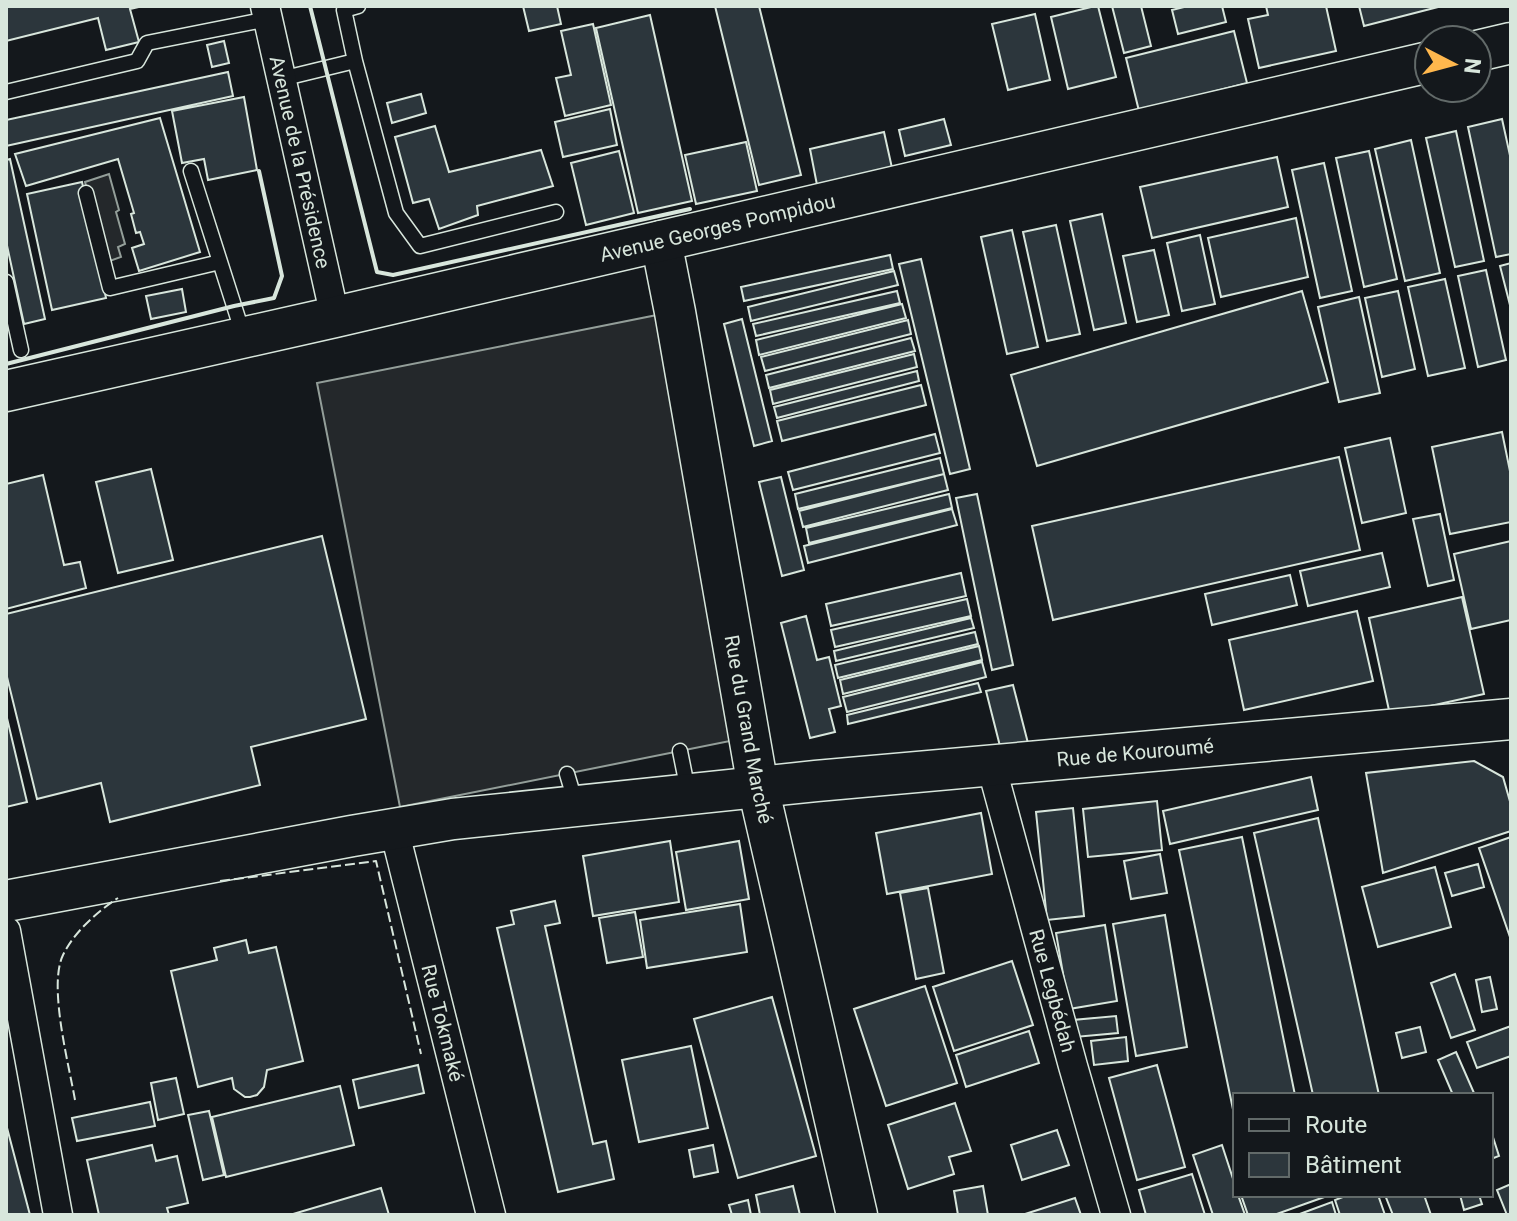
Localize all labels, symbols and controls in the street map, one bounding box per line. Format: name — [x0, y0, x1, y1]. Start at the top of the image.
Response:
north arrow — [1413, 24, 1493, 104]
street label: Avenue de la Présidence — [265, 54, 336, 271]
text: N — [1459, 57, 1486, 75]
street label: Avenue Georges Pompidou — [597, 189, 838, 267]
street label: Rue du Grand Marché — [720, 633, 778, 826]
street label: Rue de Kouroumé — [1056, 734, 1215, 771]
street label: Rue Legbédah — [1024, 927, 1081, 1055]
street label: Rue Tokmaké — [416, 962, 469, 1084]
legend — [1233, 1093, 1493, 1197]
text: Route — [1305, 1111, 1367, 1139]
text: Bâtiment — [1305, 1151, 1402, 1179]

